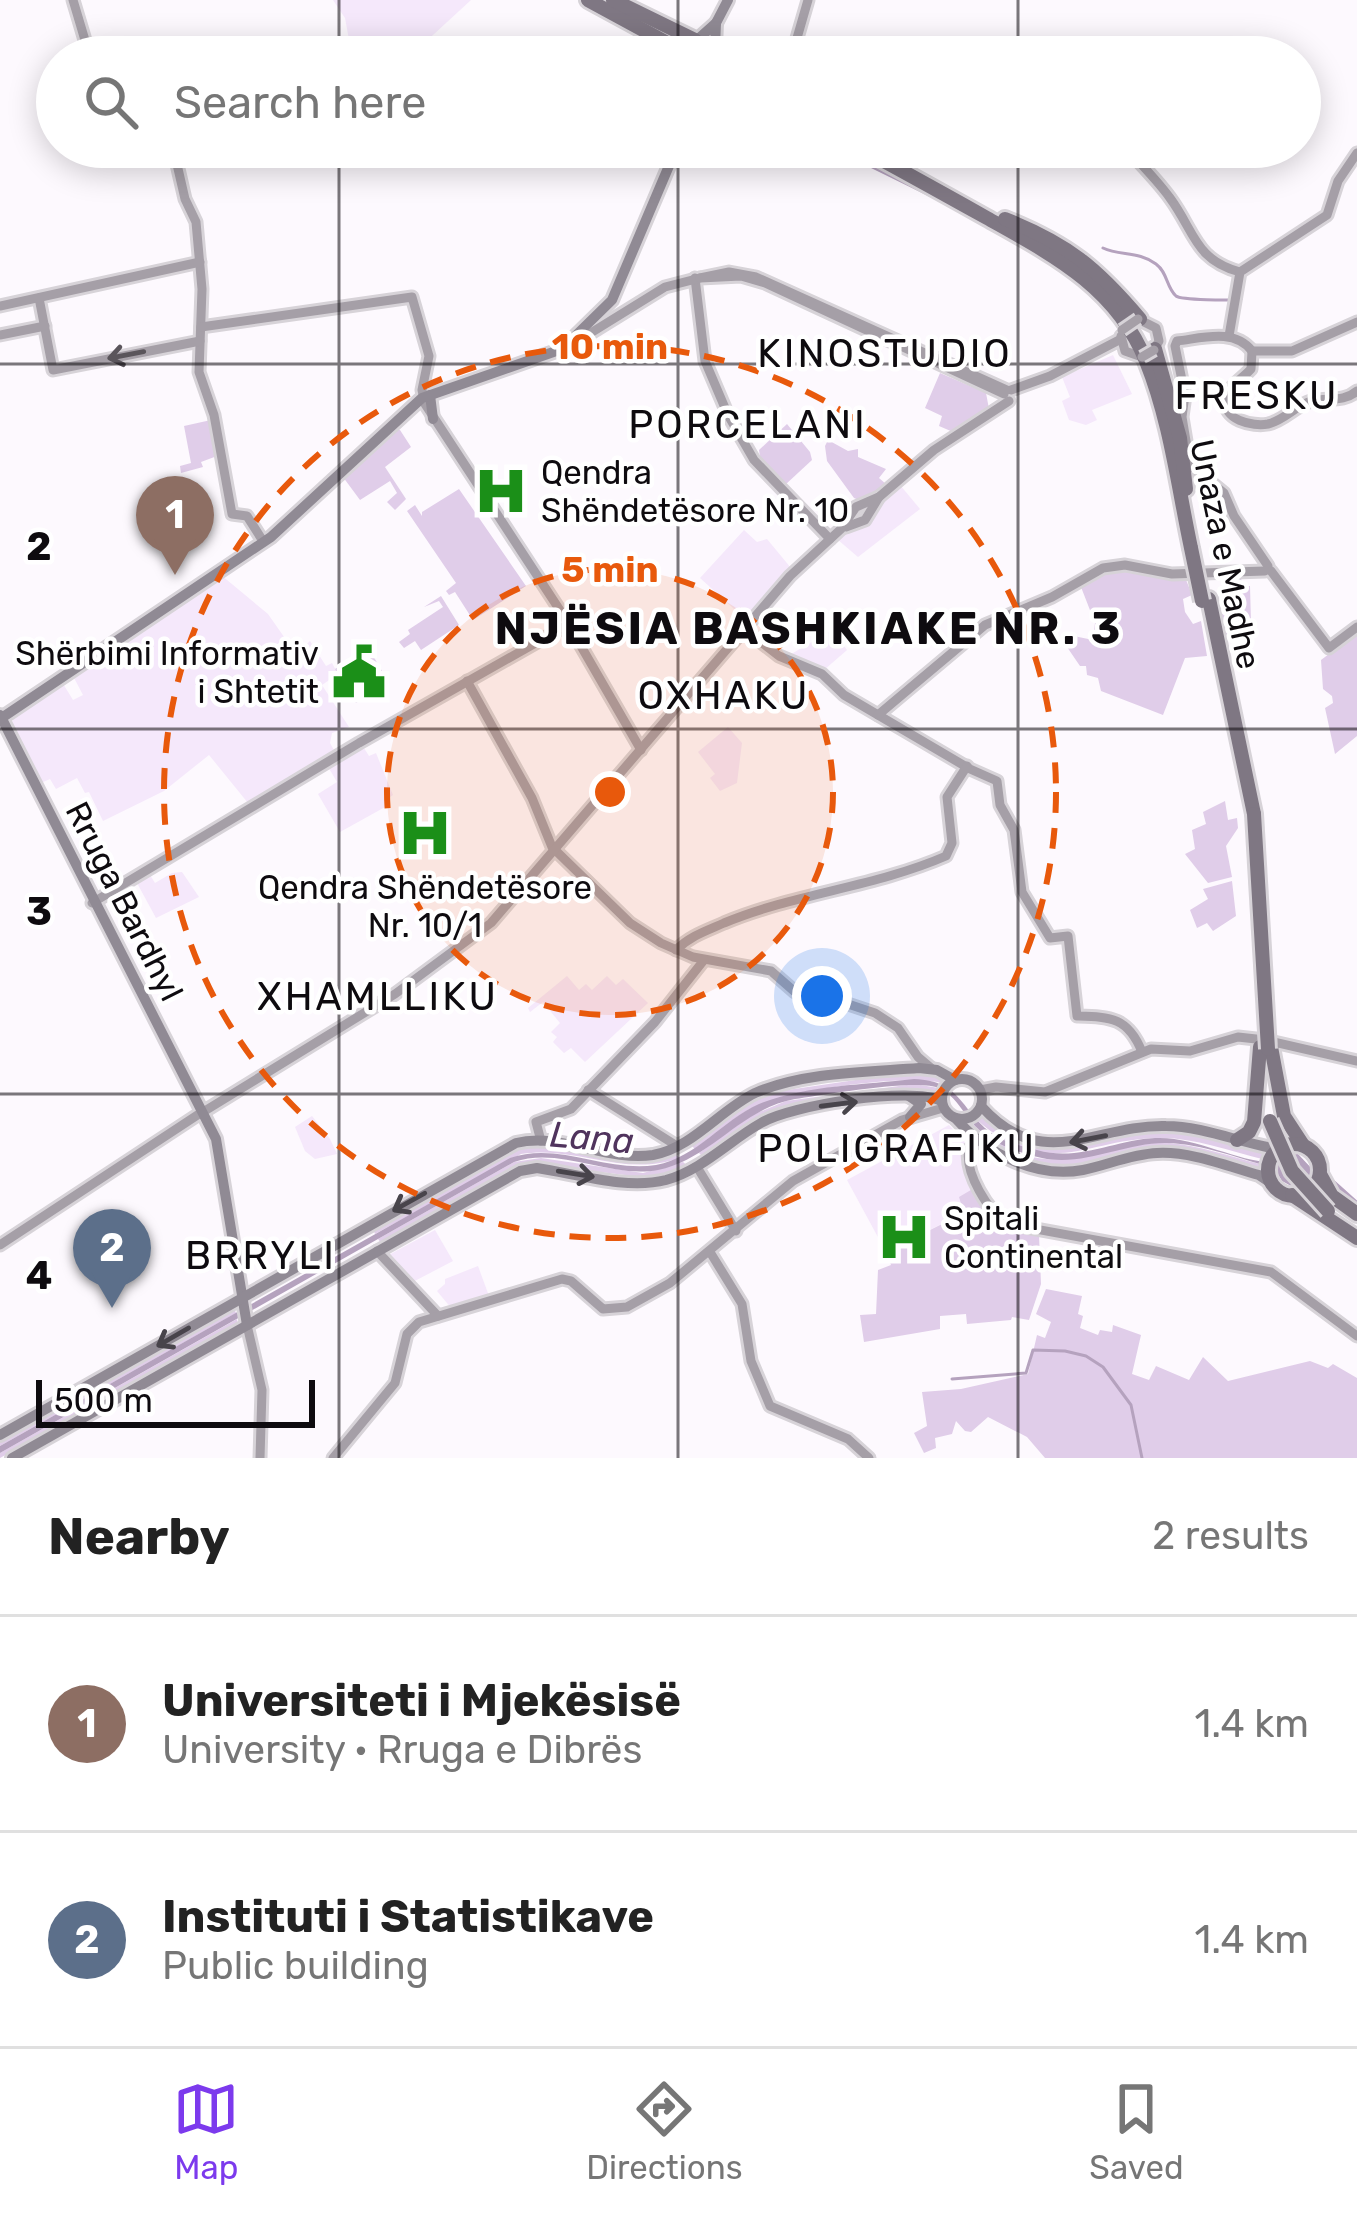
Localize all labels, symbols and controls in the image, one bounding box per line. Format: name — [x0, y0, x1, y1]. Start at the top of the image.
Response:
search box — [36, 36, 1321, 168]
icon: search — [78, 69, 144, 135]
text: Search here — [174, 76, 426, 129]
text: 10 min — [552, 325, 668, 368]
district label: KINOSTUDIO — [757, 331, 1013, 377]
one-way arrow — [108, 345, 147, 367]
district label: FRESKU — [1175, 373, 1339, 419]
district label: PORCELANI — [628, 402, 868, 448]
street label: Unaza e Madhe — [1182, 436, 1269, 672]
place label: Qendra Shëndetësore Nr. 10 — [541, 453, 849, 530]
hospital icon: Qendra Shëndetësore Nr. 10 — [472, 462, 530, 520]
pin: 1 — [136, 476, 214, 575]
text: 2 — [26, 524, 52, 570]
text: 5 min — [561, 548, 659, 591]
district label: NJËSIA BASHKIAKE NR. 3 — [494, 602, 1124, 655]
place label: Shërbimi Informativ i Shtetit — [15, 634, 319, 711]
public building icon: Shërbimi Informativ i Shtetit — [330, 643, 388, 701]
district label: OXHAKU — [638, 673, 810, 719]
centre of rings — [589, 771, 631, 813]
street label: Rruga Bardhyl — [58, 795, 191, 1007]
hospital icon: Qendra Shëndetësore Nr. 10/1 — [396, 804, 454, 862]
place label: Qendra Shëndetësore Nr. 10/1 — [258, 868, 592, 945]
text: 3 — [26, 889, 52, 935]
your location — [792, 966, 852, 1026]
district label: XHAMLLIKU — [257, 974, 499, 1020]
one-way arrow — [819, 1093, 858, 1115]
water label: Lana — [548, 1112, 636, 1163]
district label: POLIGRAFIKU — [757, 1126, 1037, 1172]
one-way arrow — [1069, 1129, 1108, 1152]
one-way arrow — [556, 1163, 595, 1186]
one-way arrow — [392, 1191, 427, 1214]
place label: Spitali Continental — [944, 1199, 1123, 1276]
hospital icon: Spitali Continental — [875, 1208, 933, 1266]
pin: 2 — [73, 1209, 151, 1308]
district label: BRRYLI — [185, 1233, 337, 1279]
text: 4 — [26, 1253, 52, 1299]
one-way arrow — [156, 1325, 191, 1349]
scale bar — [36, 1374, 315, 1427]
text: 500 m — [54, 1381, 153, 1420]
text: Nearby — [48, 1506, 230, 1567]
text: 2 results — [1152, 1513, 1309, 1559]
text: Universiteti i Mjekësisë — [162, 1674, 681, 1727]
text: 1 — [77, 1701, 97, 1747]
text: 1.4 km — [1195, 1701, 1309, 1747]
text: University · Rruga e Dibrës — [162, 1727, 642, 1773]
text: Instituti i Statistikave — [162, 1890, 654, 1943]
text: 2 — [74, 1917, 100, 1963]
text: 1.4 km — [1195, 1917, 1309, 1963]
text: Public building — [162, 1943, 429, 1989]
tab: Map — [173, 2076, 239, 2187]
tab: Directions — [586, 2076, 743, 2187]
tab: Saved — [1089, 2076, 1184, 2187]

